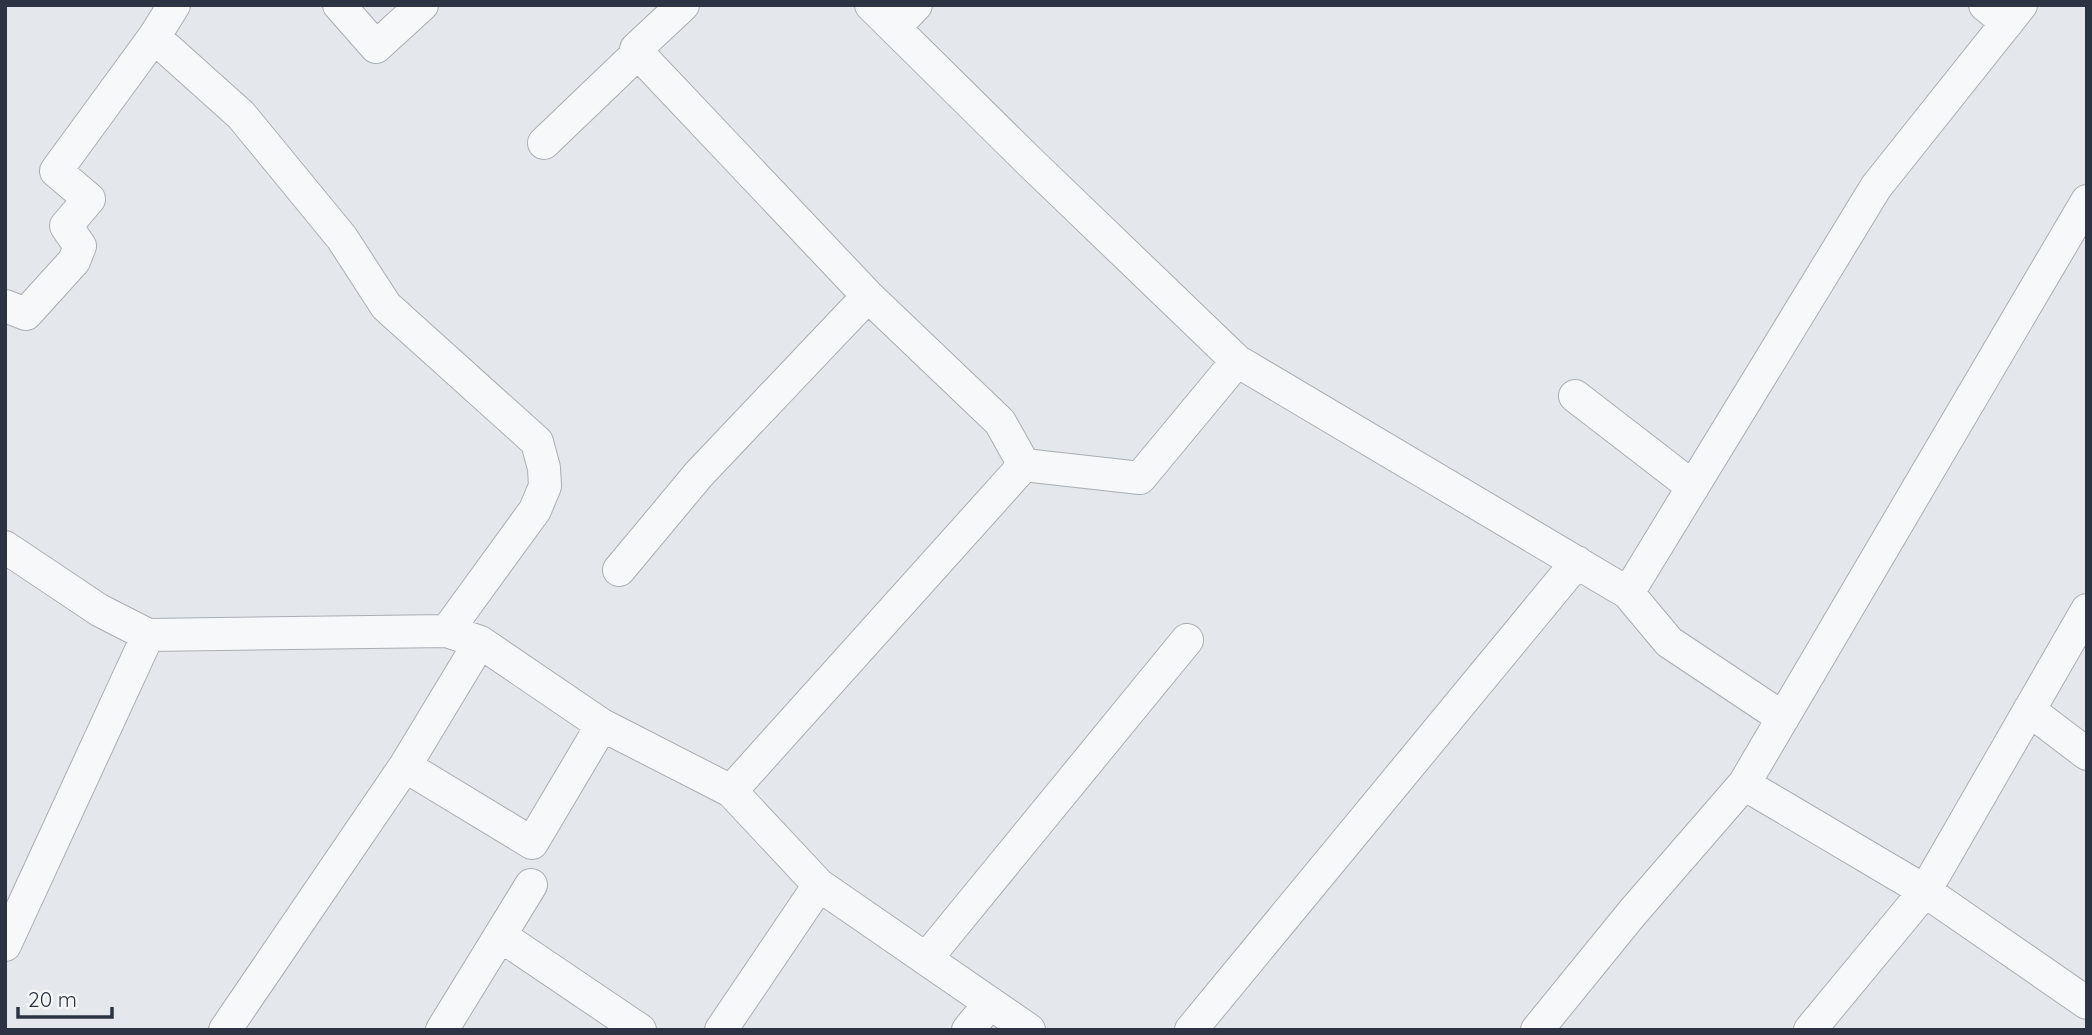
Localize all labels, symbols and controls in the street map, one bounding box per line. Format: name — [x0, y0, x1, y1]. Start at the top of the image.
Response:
scale bar — [18, 976, 112, 1020]
text: 20 m — [28, 986, 77, 1012]

